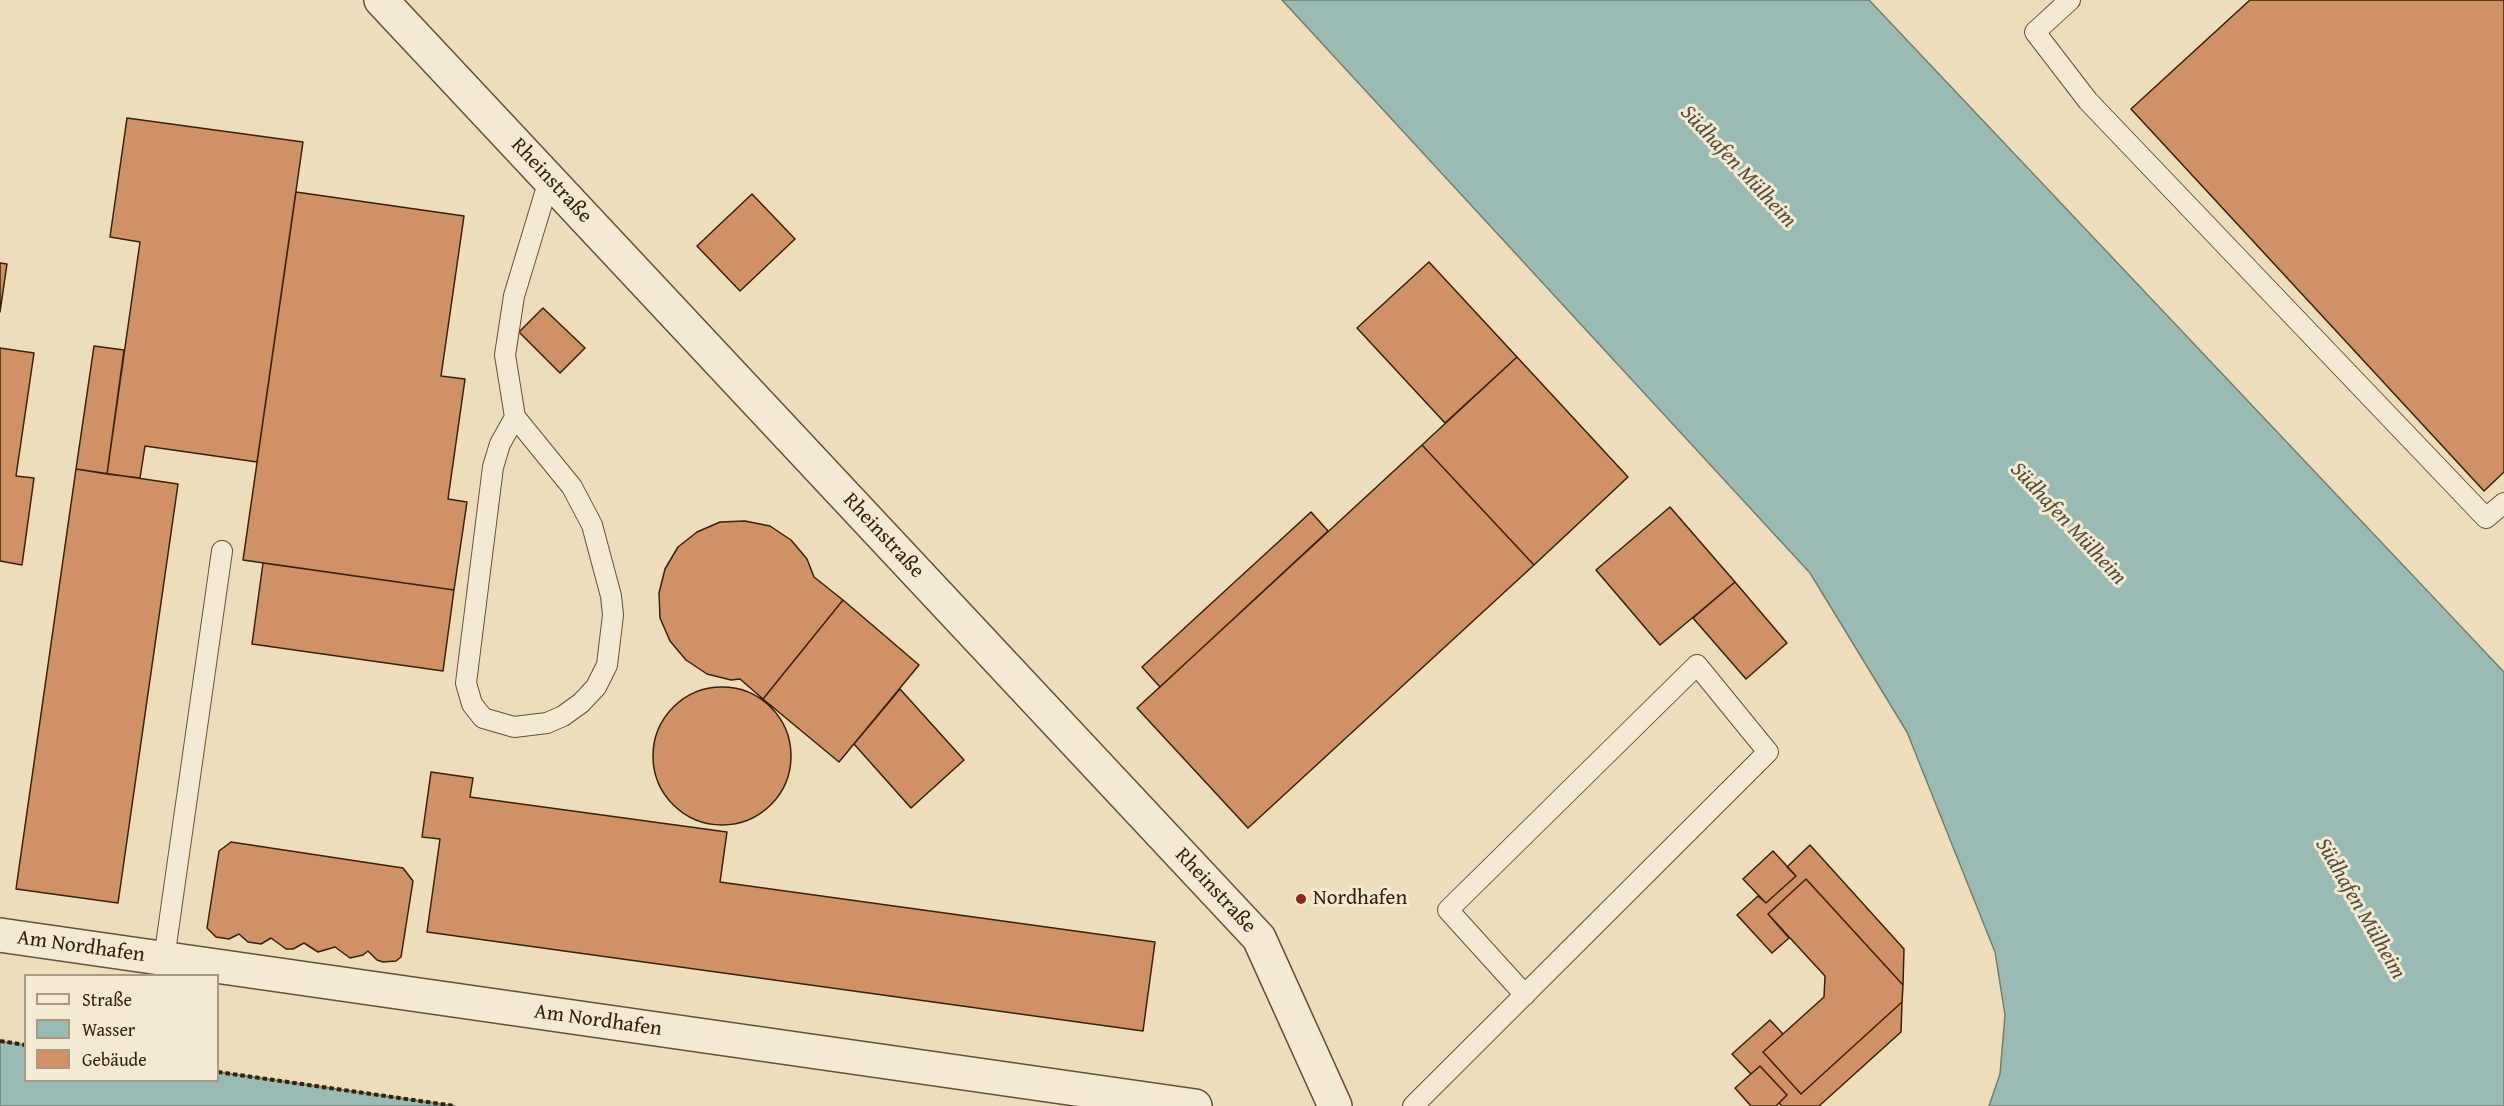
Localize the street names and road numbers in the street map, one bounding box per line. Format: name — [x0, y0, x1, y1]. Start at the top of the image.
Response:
street label: Rheinstraße — [505, 133, 597, 229]
street label: Rheinstraße — [837, 488, 929, 584]
street label: Rheinstraße — [1169, 843, 1261, 939]
street label: Am Nordhafen — [16, 926, 146, 968]
street label: Am Nordhafen — [533, 1000, 663, 1042]

